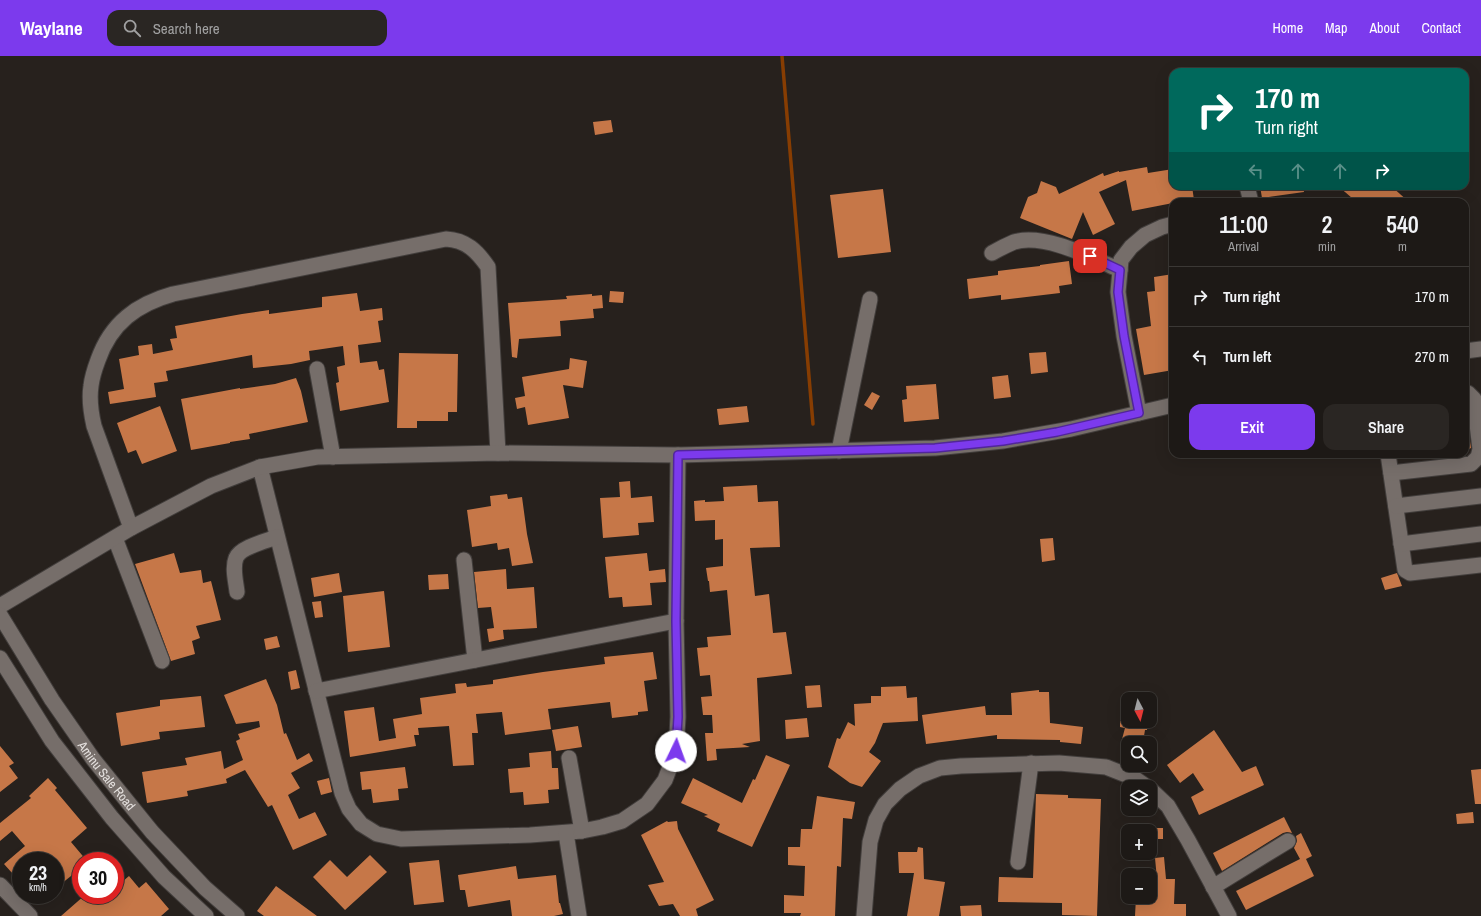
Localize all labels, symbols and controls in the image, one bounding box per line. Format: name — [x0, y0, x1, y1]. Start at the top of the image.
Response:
search box — [107, 10, 387, 46]
text: Waylane — [20, 15, 83, 41]
icon: search — [121, 17, 143, 39]
text: Search here — [153, 18, 220, 39]
text: Home — [1272, 19, 1303, 37]
text: Map — [1325, 19, 1347, 37]
text: About — [1369, 19, 1399, 37]
text: Contact — [1421, 19, 1461, 37]
text: 170 m — [1255, 79, 1320, 117]
icon: right — [1189, 84, 1241, 136]
text: Turn right — [1255, 115, 1318, 140]
icon: left — [1245, 160, 1267, 182]
icon: ahead — [1287, 160, 1309, 182]
icon: ahead — [1329, 160, 1351, 182]
icon: right — [1371, 160, 1393, 182]
text: 11:00 — [1219, 208, 1268, 240]
text: 2 — [1321, 208, 1332, 240]
text: 540 — [1386, 208, 1419, 240]
text: Arrival — [1228, 238, 1259, 255]
text: min — [1318, 238, 1336, 255]
text: m — [1398, 238, 1407, 255]
pin — [1073, 239, 1107, 273]
icon: arrive — [1079, 245, 1101, 267]
icon: right — [1189, 286, 1211, 308]
text: Turn right — [1223, 286, 1280, 307]
text: 170 m — [1415, 286, 1449, 307]
icon: left — [1189, 346, 1211, 368]
text: Turn left — [1223, 346, 1271, 367]
text: 270 m — [1415, 346, 1449, 367]
button: Exit — [1189, 404, 1315, 450]
button: Share — [1323, 404, 1449, 450]
north arrow — [1121, 692, 1157, 728]
map controls — [1121, 692, 1157, 904]
position arrow — [655, 730, 697, 772]
button: search — [1121, 736, 1157, 772]
street label: Aminu Sale Road — [74, 737, 139, 814]
button: layers — [1121, 780, 1157, 816]
button: + — [1121, 824, 1157, 860]
speed limit sign: 30 — [72, 852, 124, 904]
text: 23 — [29, 859, 47, 886]
button: − — [1121, 868, 1157, 904]
text: km/h — [29, 881, 47, 894]

